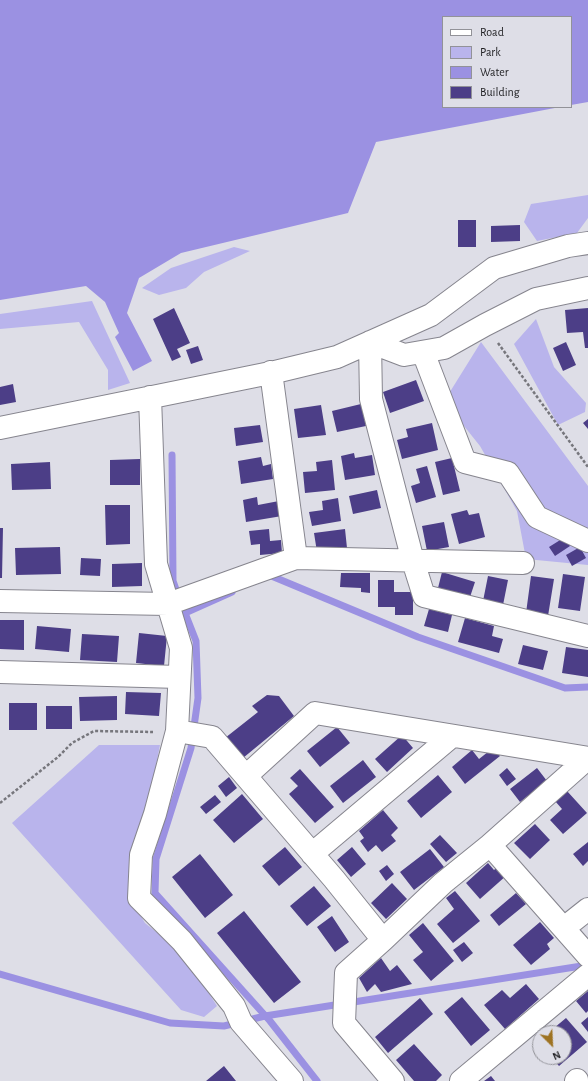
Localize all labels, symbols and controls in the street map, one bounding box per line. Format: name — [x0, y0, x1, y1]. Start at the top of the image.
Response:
legend — [442, 16, 572, 108]
text: Road — [480, 26, 504, 38]
text: Park — [480, 46, 501, 58]
text: Water — [480, 66, 509, 78]
text: Building — [480, 86, 520, 98]
north arrow — [532, 1025, 572, 1065]
text: N — [551, 1049, 562, 1062]

